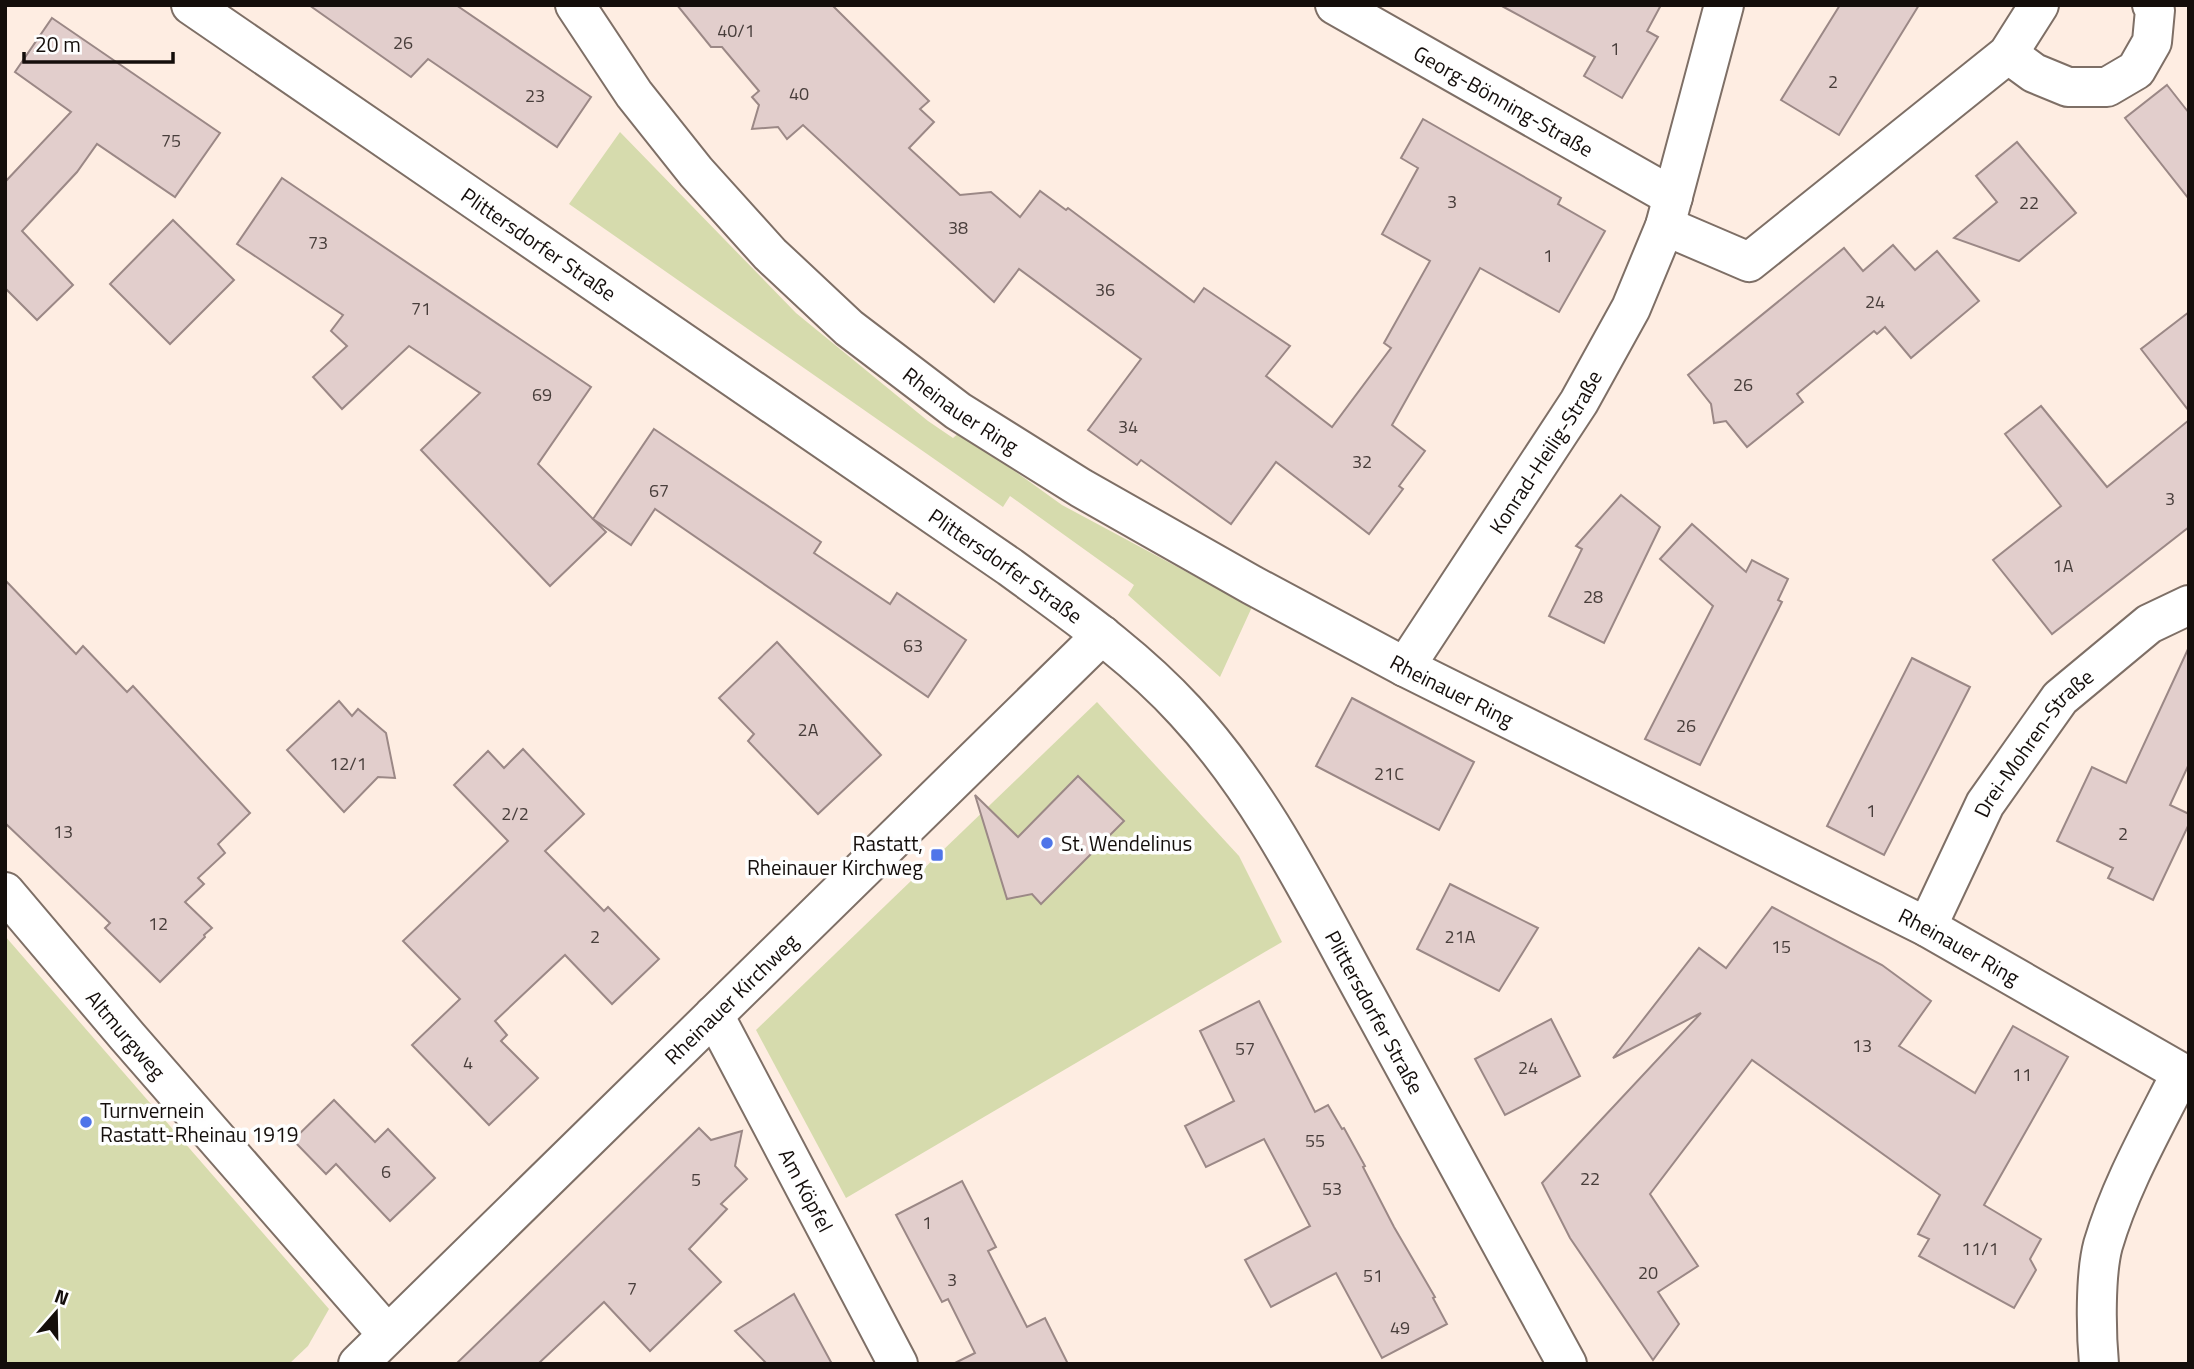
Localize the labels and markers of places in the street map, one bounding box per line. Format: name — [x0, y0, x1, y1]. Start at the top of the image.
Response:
place label: Rastatt, Rheinauer Kirchweg — [747, 827, 923, 883]
place label: St. Wendelinus — [1061, 827, 1192, 859]
marker: St. Wendelinus — [1039, 835, 1055, 851]
marker: Rastatt, Rheinauer Kirchweg — [929, 847, 945, 863]
place label: Turnvernein Rastatt-Rheinau 1919 — [100, 1094, 299, 1150]
marker: Turnvernein Rastatt-Rheinau 1919 — [78, 1114, 94, 1130]

